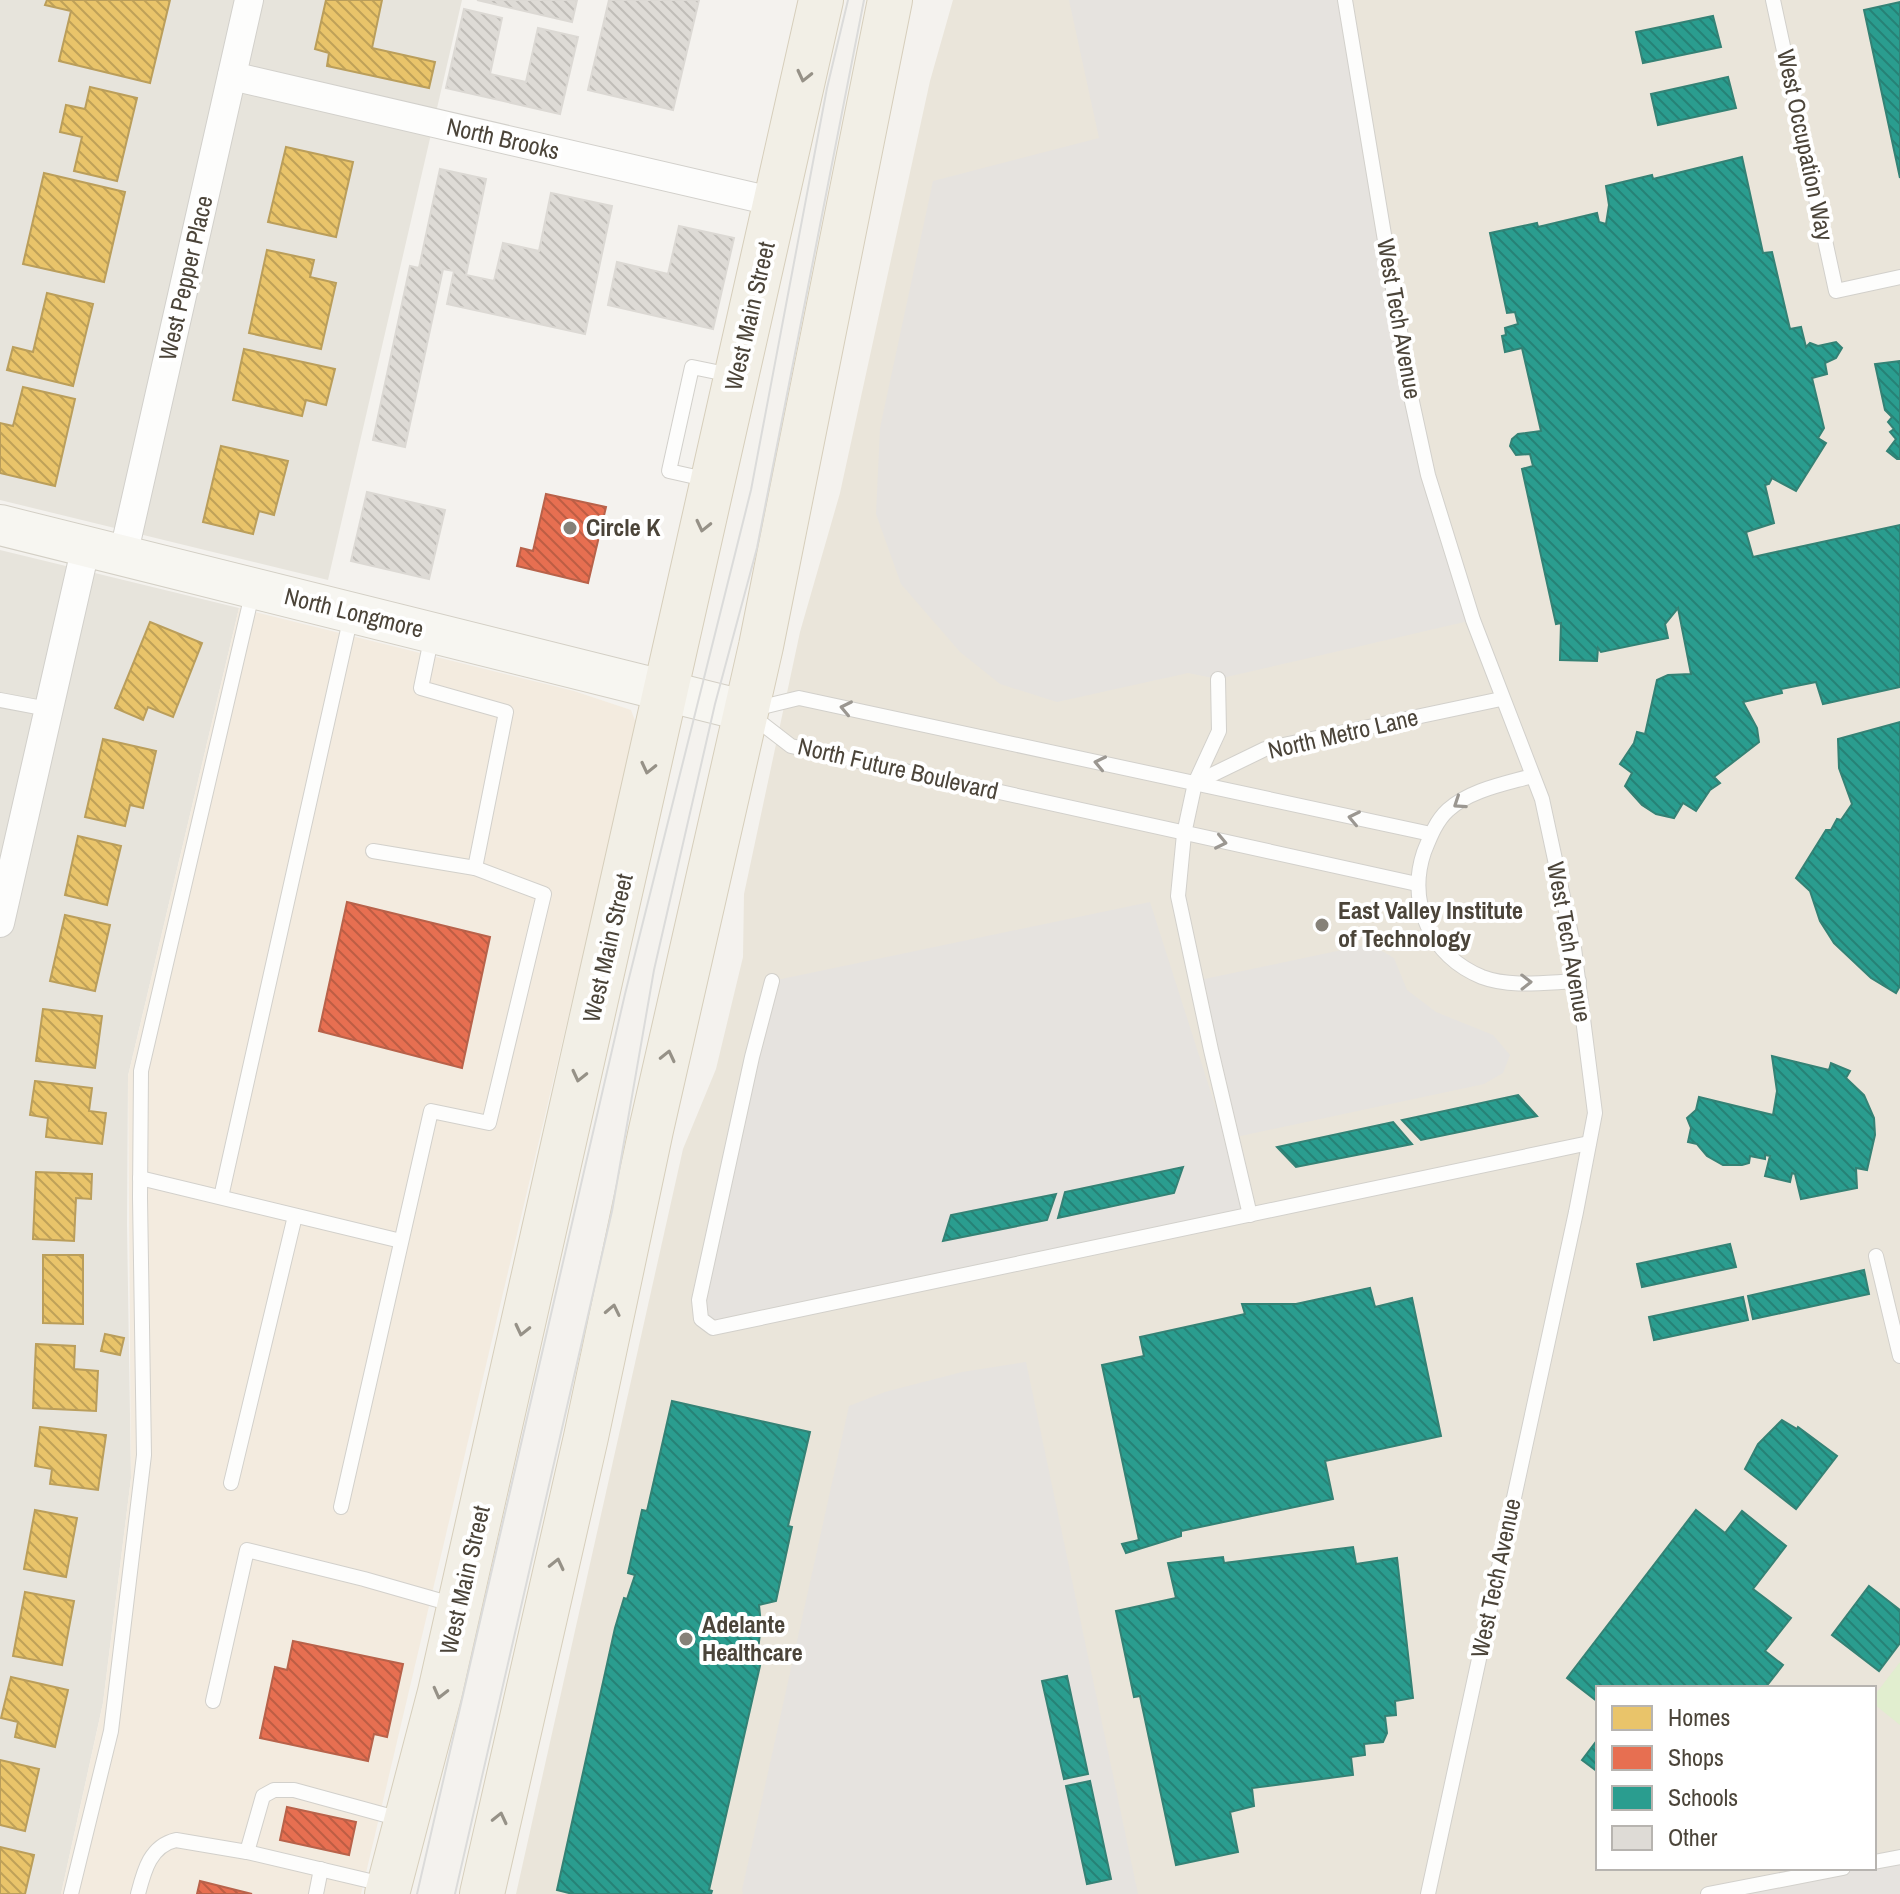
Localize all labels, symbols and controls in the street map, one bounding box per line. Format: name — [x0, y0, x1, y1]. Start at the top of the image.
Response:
street label: West Occupation Way — [1770, 46, 1842, 244]
one-way arrow — [796, 69, 813, 82]
street label: North Brooks — [444, 110, 563, 167]
street label: West Pepper Place — [151, 192, 220, 363]
street label: West Tech Avenue — [1370, 236, 1430, 401]
street label: West Main Street — [716, 238, 782, 393]
place label: Circle K — [586, 511, 661, 543]
one-way arrow — [695, 518, 712, 532]
marker: Circle K — [561, 519, 579, 537]
street label: North Longmore — [281, 579, 427, 645]
one-way arrow — [840, 700, 853, 717]
street label: North Metro Lane — [1265, 700, 1421, 766]
street label: North Future Boulevard — [795, 729, 1001, 807]
one-way arrow — [1094, 755, 1108, 772]
one-way arrow — [640, 760, 657, 774]
one-way arrow — [1454, 793, 1468, 808]
one-way arrow — [1348, 810, 1361, 827]
one-way arrow — [1214, 833, 1227, 850]
street label: West Tech Avenue — [1540, 859, 1600, 1024]
street label: West Main Street — [574, 870, 640, 1025]
place label: East Valley Institute of Technology — [1338, 894, 1523, 954]
marker: East Valley Institute of Technology — [1313, 916, 1331, 934]
one-way arrow — [1520, 973, 1533, 991]
one-way arrow — [659, 1050, 676, 1064]
one-way arrow — [571, 1069, 588, 1082]
one-way arrow — [604, 1304, 621, 1318]
one-way arrow — [514, 1322, 531, 1336]
street label: West Tech Avenue — [1463, 1495, 1528, 1660]
street label: West Main Street — [431, 1502, 497, 1657]
one-way arrow — [548, 1558, 565, 1572]
place label: Adelante Healthcare — [702, 1608, 803, 1668]
marker: Adelante Healthcare — [677, 1630, 695, 1648]
one-way arrow — [432, 1685, 449, 1699]
legend — [1596, 1686, 1876, 1870]
text: Homes — [1668, 1701, 1730, 1733]
text: Shops — [1668, 1741, 1724, 1773]
text: Schools — [1668, 1781, 1738, 1813]
one-way arrow — [491, 1812, 508, 1825]
text: Other — [1668, 1821, 1718, 1853]

